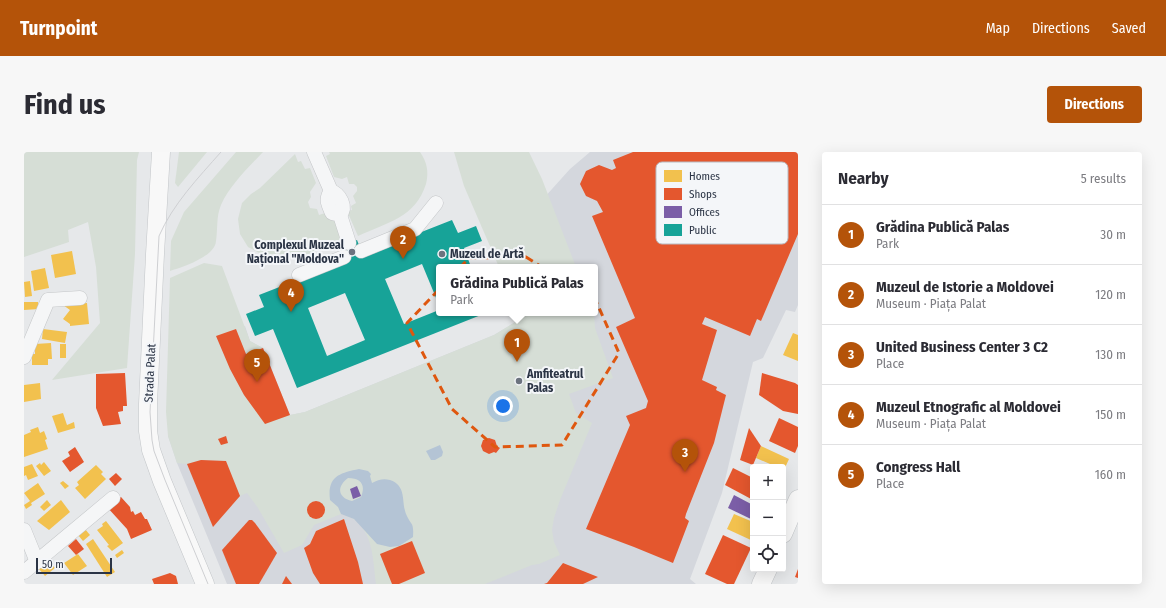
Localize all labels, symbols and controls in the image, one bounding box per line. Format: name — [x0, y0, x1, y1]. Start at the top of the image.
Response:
text: Turnpoint — [20, 17, 97, 40]
text: Map — [986, 20, 1010, 37]
text: Directions — [1032, 20, 1090, 37]
text: Saved — [1112, 20, 1146, 37]
button: Directions — [1047, 86, 1142, 123]
text: Find us — [24, 88, 106, 121]
legend — [656, 162, 788, 244]
text: Nearby — [838, 168, 889, 189]
text: Homes — [689, 170, 720, 183]
text: 5 results — [1081, 171, 1126, 186]
text: Shops — [689, 188, 717, 201]
text: Offices — [689, 206, 720, 219]
text: Grădina Publică Palas — [876, 218, 1009, 236]
text: Public — [689, 224, 717, 237]
pin: 2 — [390, 226, 416, 259]
text: 1 — [848, 227, 854, 242]
text: 30 m — [1100, 227, 1126, 242]
text: Park — [876, 236, 899, 251]
place label: Complexul Muzeal Național "Moldova" — [247, 238, 345, 267]
place label: Muzeul de Artă — [450, 246, 524, 261]
marker: Complexul Muzeal Național "Moldova" — [347, 247, 357, 257]
marker: Muzeul de Artă — [437, 249, 447, 259]
popup — [436, 264, 598, 316]
text: Grădina Publică Palas — [450, 274, 584, 292]
text: Muzeul de Istorie a Moldovei — [876, 278, 1054, 296]
pin: 4 — [278, 279, 304, 312]
text: 2 — [848, 287, 854, 302]
text: 120 m — [1095, 287, 1126, 302]
text: Park — [450, 292, 473, 307]
text: Museum · Piața Palat — [876, 296, 986, 311]
pin: 1 — [504, 329, 530, 362]
text: United Business Center 3 C2 — [876, 338, 1048, 356]
street label: Strada Palat — [141, 343, 159, 403]
text: 3 — [848, 347, 854, 362]
text: 130 m — [1095, 347, 1126, 362]
pin: 5 — [244, 349, 270, 382]
text: Place — [876, 356, 904, 371]
place label: Amfiteatrul Palas — [526, 367, 584, 395]
marker: Amfiteatrul Palas — [514, 376, 524, 386]
your location — [493, 396, 513, 416]
text: Muzeul Etnografic al Moldovei — [876, 398, 1061, 416]
text: 4 — [848, 407, 854, 422]
text: 150 m — [1095, 407, 1126, 422]
text: Museum · Piața Palat — [876, 416, 986, 431]
pin: 3 — [672, 439, 698, 472]
text: Congress Hall — [876, 458, 960, 476]
map controls — [750, 464, 786, 572]
button: + — [750, 464, 786, 500]
text: 5 — [848, 467, 854, 482]
text: 160 m — [1095, 467, 1126, 482]
text: Place — [876, 476, 904, 491]
button: − — [750, 500, 786, 536]
button: locate — [750, 536, 786, 572]
scale bar — [36, 556, 112, 575]
text: 50 m — [42, 558, 64, 571]

